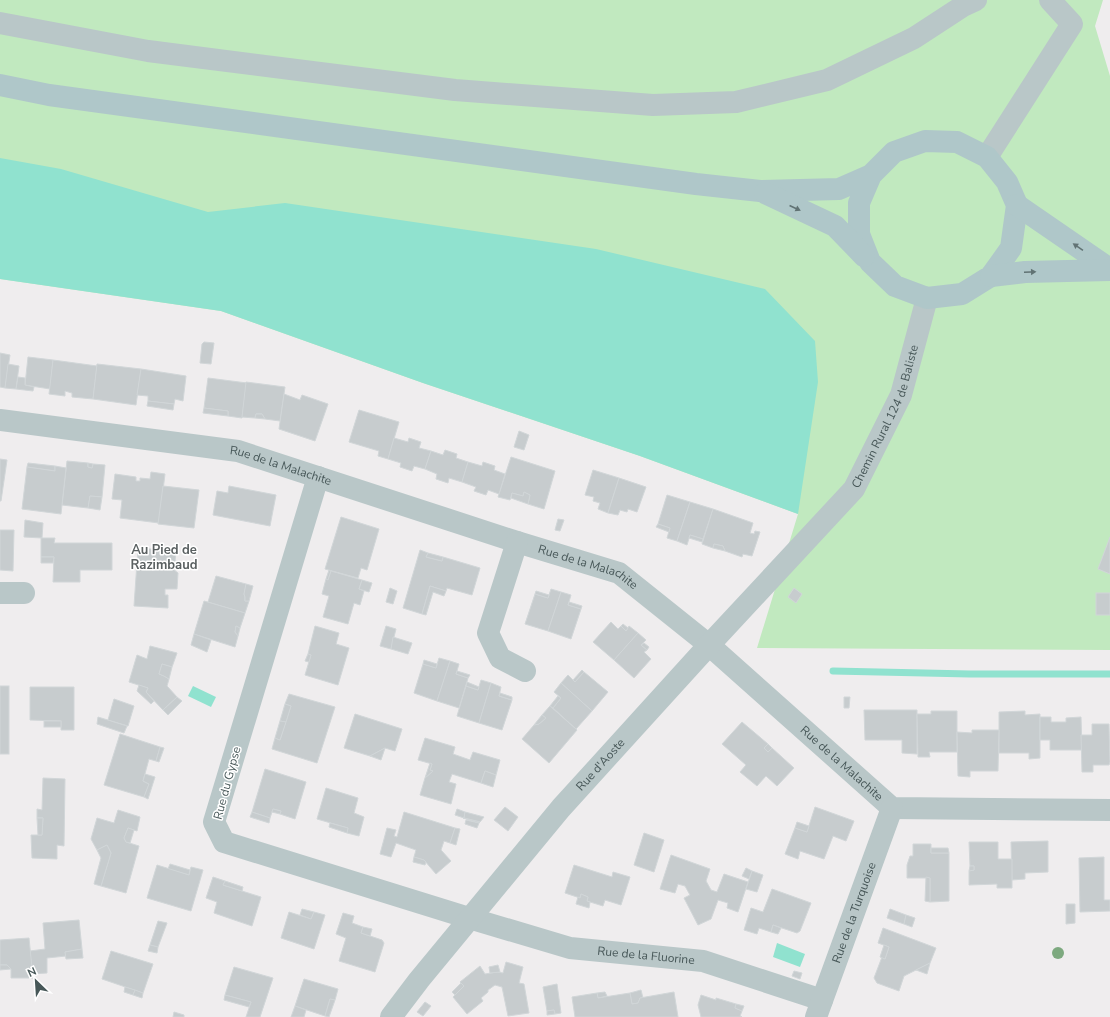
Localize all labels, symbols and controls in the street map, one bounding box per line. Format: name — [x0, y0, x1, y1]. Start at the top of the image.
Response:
one-way arrow — [790, 205, 801, 211]
one-way arrow — [1073, 243, 1083, 251]
one-way arrow — [1024, 269, 1037, 275]
street label: Chemin Rural 124 de Baliste — [848, 343, 922, 491]
street label: Rue de la Malachite — [229, 442, 334, 489]
district label: Au Pied de Razimbaud — [130, 541, 198, 574]
street label: Rue de la Malachite — [536, 541, 641, 593]
street label: Rue de la Malachite — [797, 722, 887, 804]
street label: Rue d'Aoste — [572, 735, 628, 794]
street label: Rue du Gypse — [210, 745, 244, 821]
street label: Rue de la Turquoise — [828, 860, 880, 965]
street label: Rue de la Fluorine — [597, 943, 695, 968]
north arrow — [16, 961, 56, 1001]
text: N — [25, 964, 39, 981]

